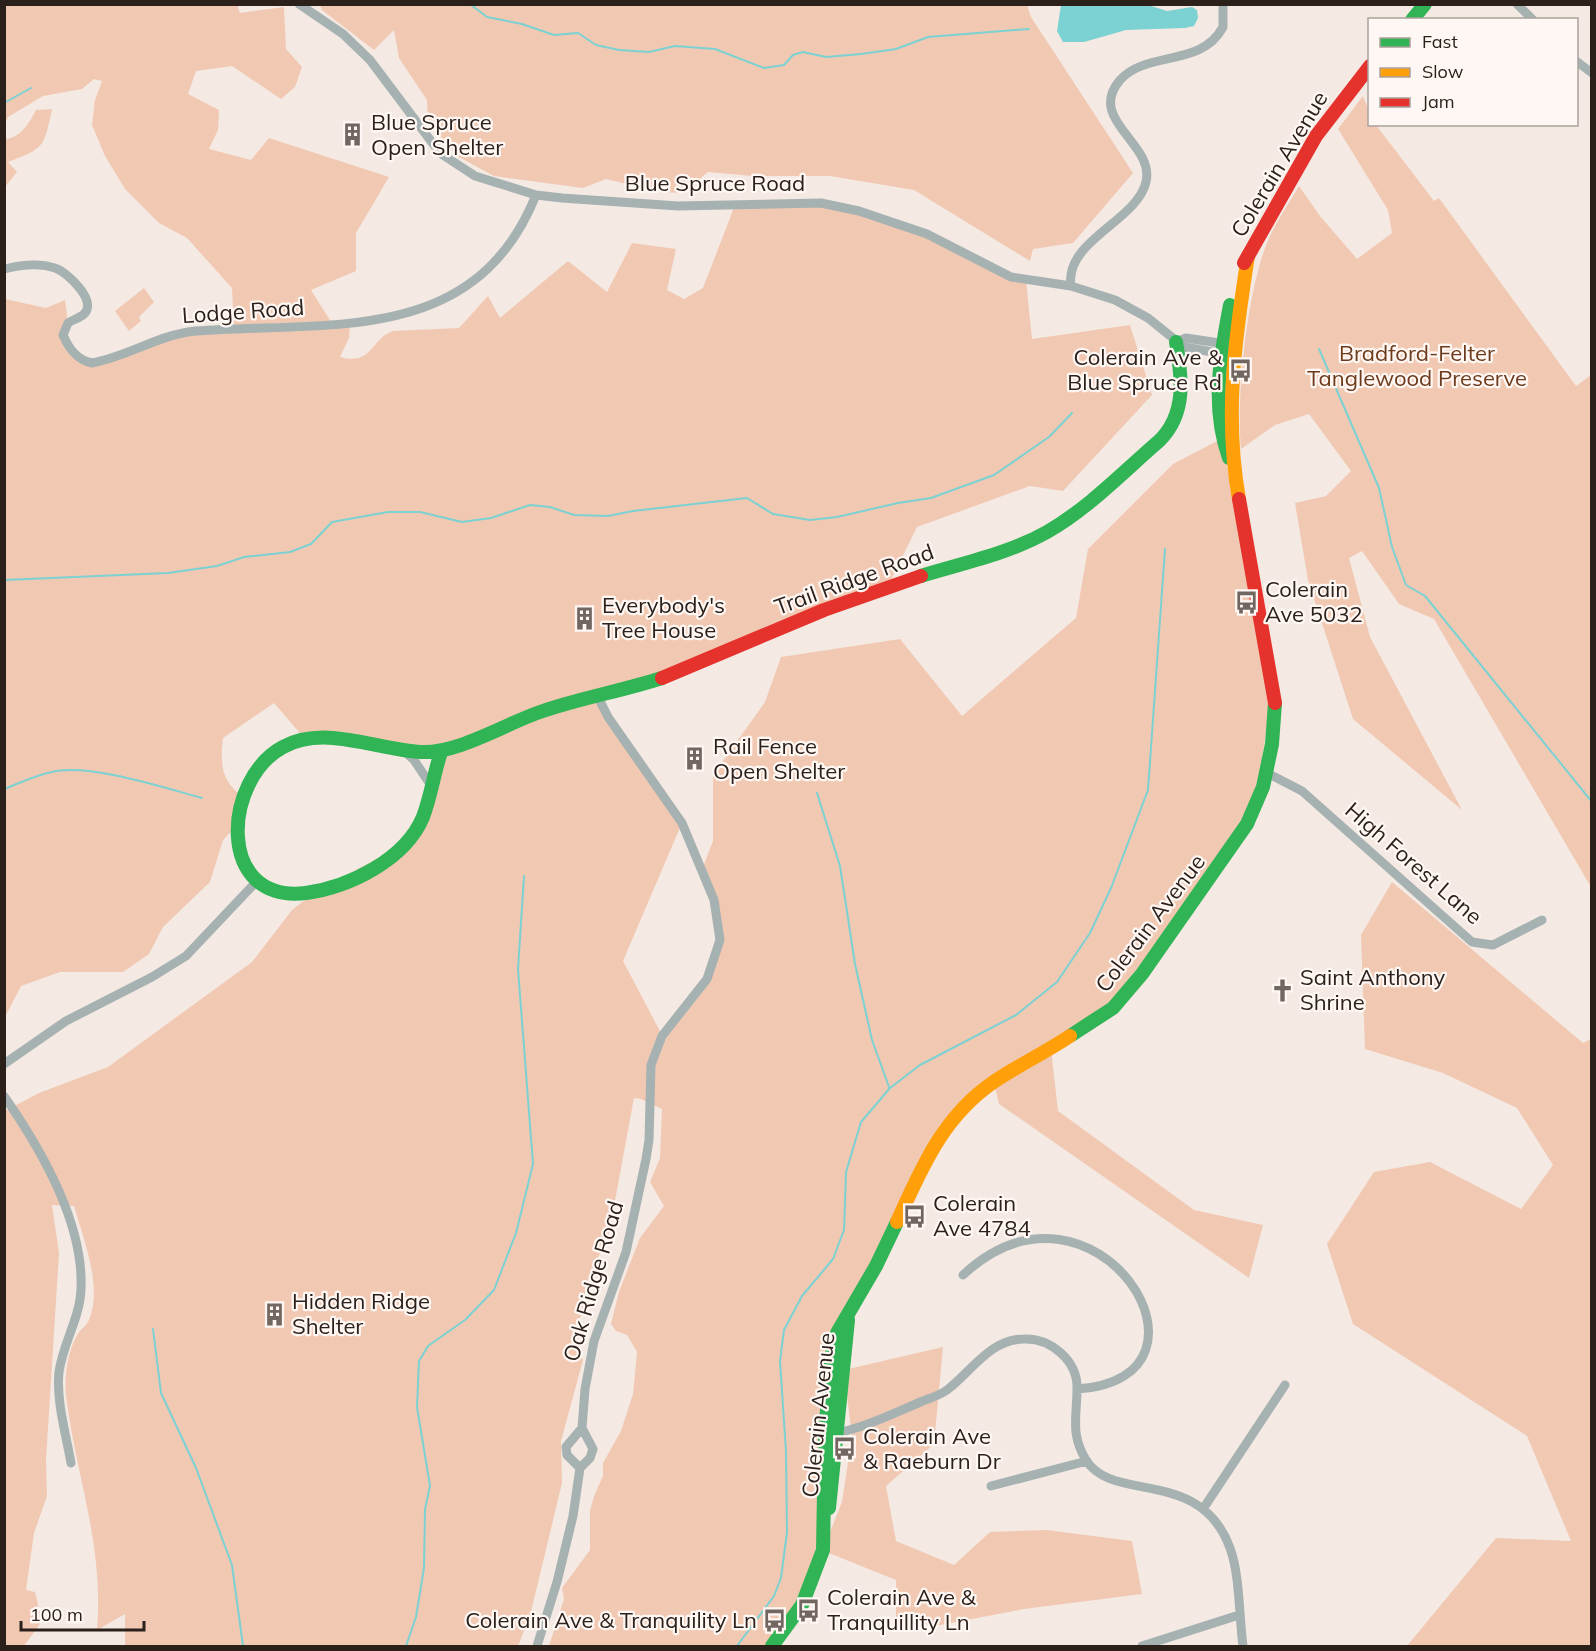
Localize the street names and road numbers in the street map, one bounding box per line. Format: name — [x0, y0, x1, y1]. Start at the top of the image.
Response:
street label: Colerain Avenue — [1224, 86, 1334, 242]
street label: Blue Spruce Road — [625, 169, 805, 197]
street label: Lodge Road — [181, 293, 305, 329]
street label: Trail Ridge Road — [771, 537, 937, 621]
street label: High Forest Lane — [1340, 796, 1488, 930]
street label: Colerain Avenue — [1089, 848, 1211, 998]
street label: Oak Ridge Road — [557, 1197, 629, 1365]
street label: Colerain Avenue — [795, 1331, 841, 1499]

